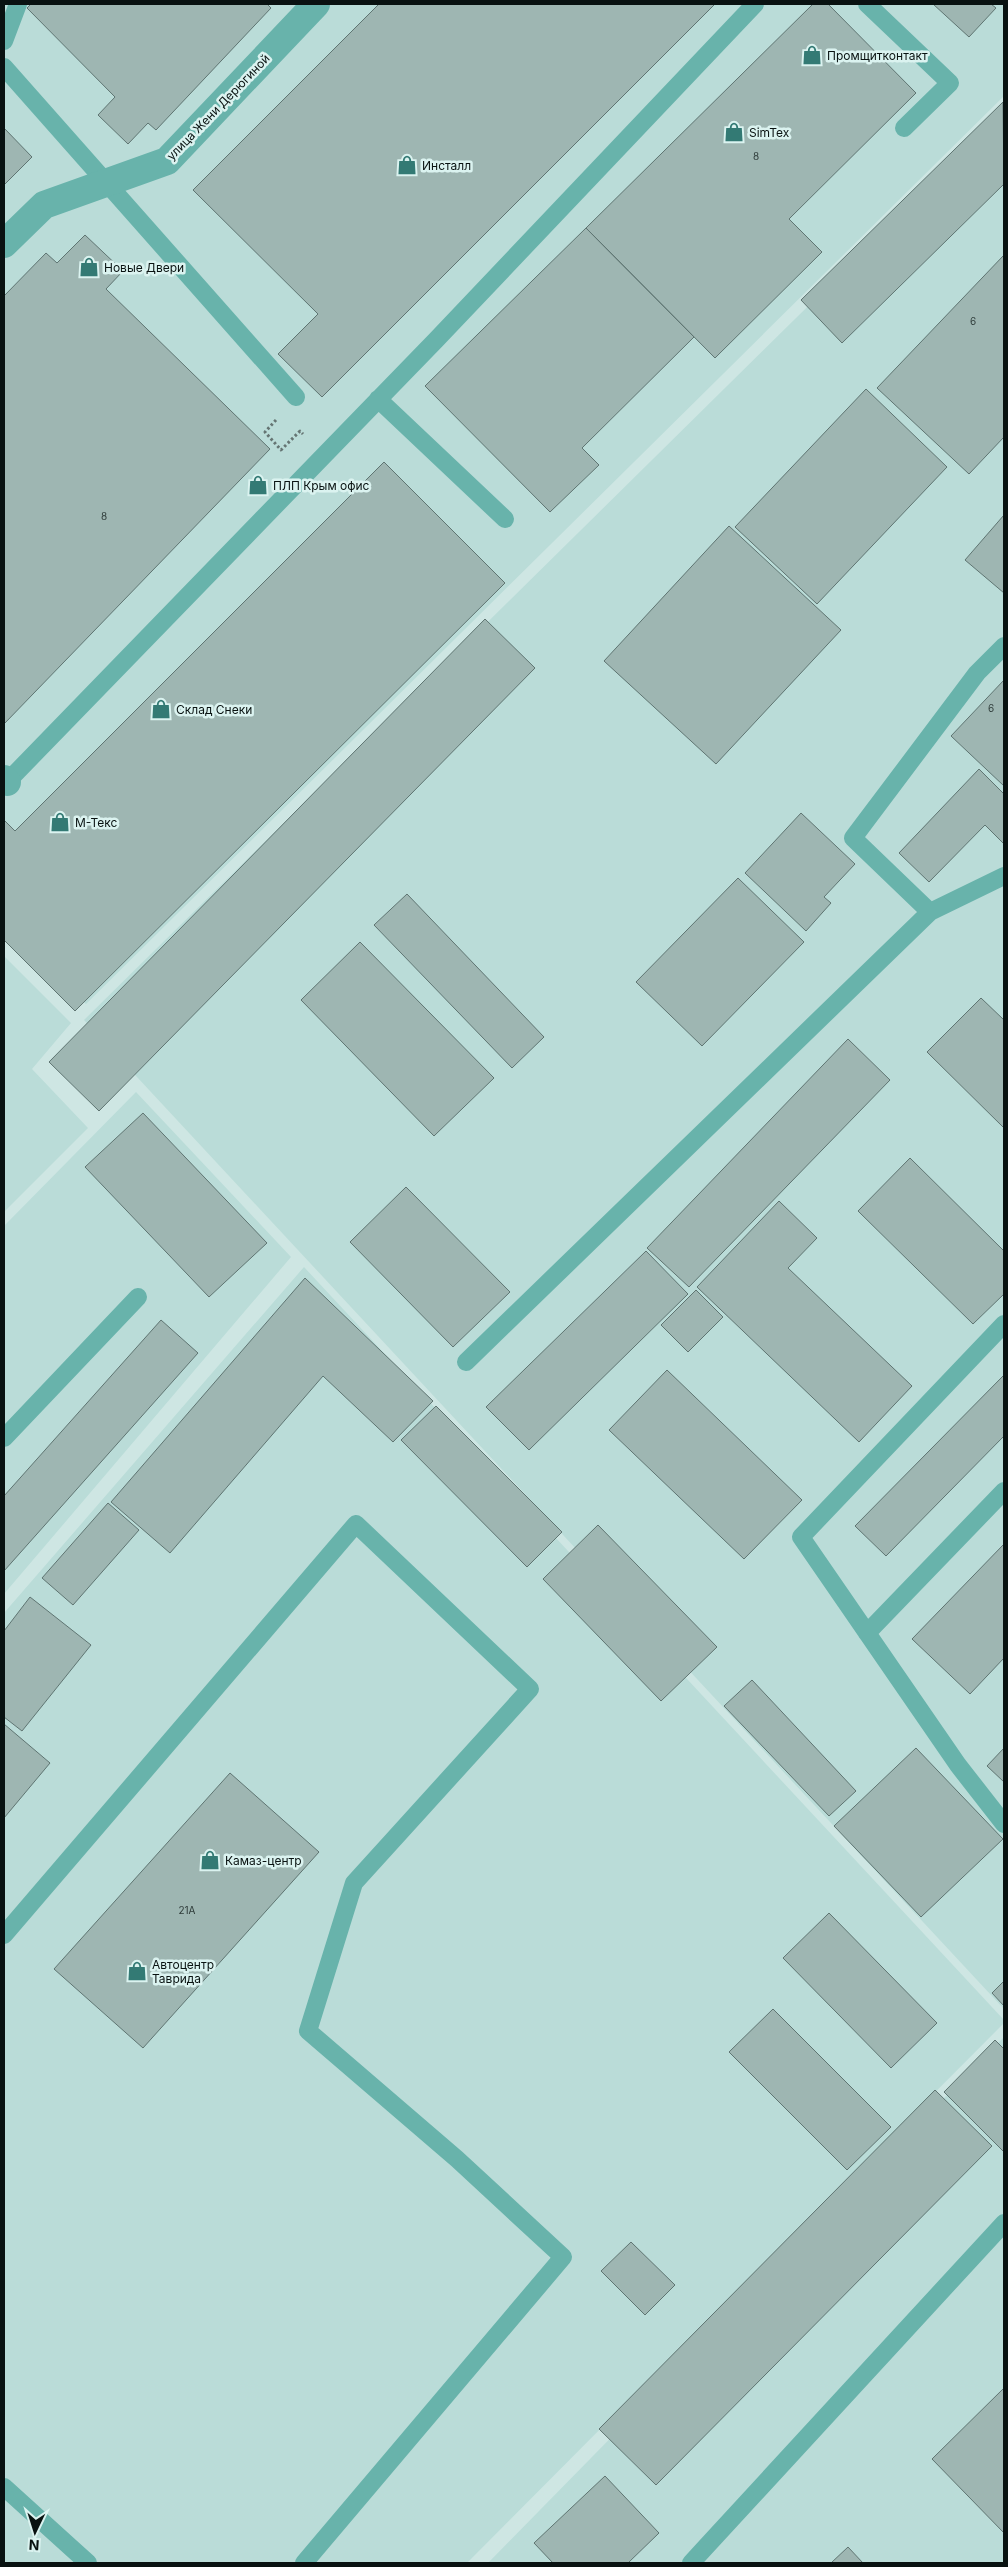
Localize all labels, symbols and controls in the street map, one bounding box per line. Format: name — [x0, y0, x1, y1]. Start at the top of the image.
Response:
shop icon: Промщитконтакт — [801, 44, 823, 66]
place label: Промщитконтакт — [827, 48, 928, 63]
street label: улица Жени Дерюгиной — [163, 51, 273, 163]
shop icon: SimTex — [723, 121, 745, 143]
place label: SimTex — [749, 125, 790, 140]
house number: 8 — [753, 150, 759, 162]
shop icon: Инсталл — [396, 154, 418, 176]
place label: Инсталл — [422, 158, 471, 173]
shop icon: Новые Двери — [78, 256, 100, 278]
place label: Новые Двери — [104, 260, 184, 275]
house number: 6 — [970, 315, 976, 327]
shop icon: ПЛП Крым офис — [247, 474, 269, 496]
place label: ПЛП Крым офис — [273, 478, 370, 493]
house number: 8 — [101, 510, 107, 522]
shop icon: Склад Снеки — [150, 698, 172, 720]
place label: Склад Снеки — [176, 702, 252, 717]
house number: 6 — [988, 702, 994, 714]
shop icon: М-Текс — [49, 811, 71, 833]
place label: М-Текс — [75, 815, 118, 830]
shop icon: Камаз-центр — [199, 1849, 221, 1871]
place label: Камаз-центр — [225, 1853, 302, 1868]
house number: 21А — [178, 1904, 196, 1916]
place label: Автоцентр Таврида — [152, 1957, 214, 1986]
shop icon: Автоцентр Таврида — [126, 1960, 148, 1982]
north arrow — [10, 2507, 60, 2557]
text: N — [28, 2537, 40, 2554]

